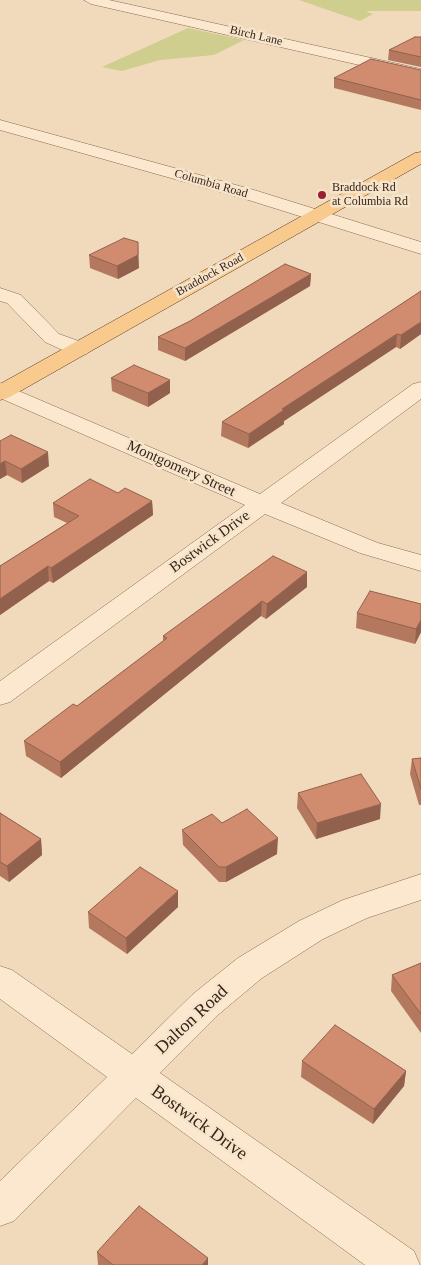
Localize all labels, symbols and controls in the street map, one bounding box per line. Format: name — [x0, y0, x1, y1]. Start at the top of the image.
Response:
street label: Birch Lane — [228, 23, 284, 49]
street label: Columbia Road — [173, 167, 249, 201]
place label: Braddock Rd at Columbia Rd — [332, 181, 408, 209]
marker: Braddock Rd at Columbia Rd — [316, 189, 328, 201]
street label: Braddock Road — [174, 251, 246, 299]
street label: Montgomery Street — [124, 437, 238, 501]
street label: Bostwick Drive — [166, 507, 254, 577]
street label: Dalton Road — [151, 981, 233, 1059]
street label: Bostwick Drive — [147, 1081, 251, 1165]

